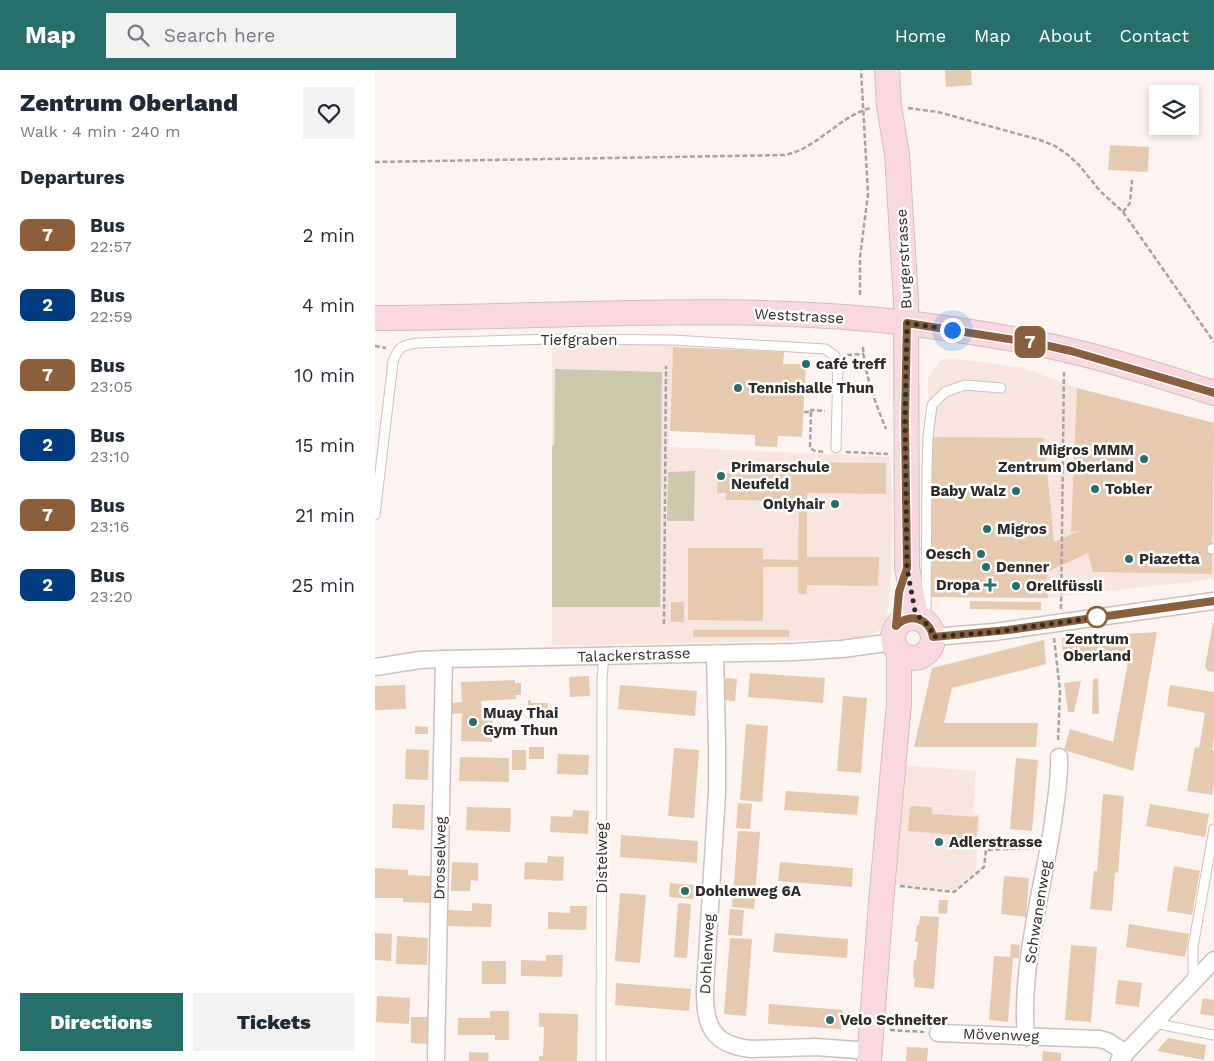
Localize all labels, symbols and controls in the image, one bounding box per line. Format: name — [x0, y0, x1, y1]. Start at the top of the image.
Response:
search box — [106, 13, 456, 58]
text: Map — [25, 21, 76, 49]
icon: search — [124, 21, 152, 49]
text: Search here — [164, 24, 275, 47]
text: Home — [895, 25, 946, 46]
text: Map — [974, 25, 1011, 46]
text: About — [1039, 25, 1091, 46]
text: Contact — [1119, 25, 1189, 46]
map controls — [1149, 85, 1199, 135]
button: layers — [1149, 85, 1199, 135]
button: heart — [303, 87, 355, 139]
text: Zentrum Oberland — [20, 89, 238, 117]
text: Walk · 4 min · 240 m — [20, 122, 180, 141]
text: Departures — [20, 166, 125, 189]
street label: Burgerstrasse — [892, 208, 916, 310]
text: Bus — [90, 214, 125, 237]
text: 7 — [42, 224, 53, 245]
text: 2 min — [303, 224, 355, 247]
text: 22:57 — [90, 237, 132, 256]
text: Bus — [90, 284, 125, 307]
text: 2 — [42, 294, 53, 315]
text: 4 min — [302, 294, 355, 317]
street label: Weststrasse — [754, 305, 844, 327]
text: 22:59 — [90, 307, 133, 326]
your location — [940, 318, 965, 343]
line badge: 7 — [1014, 326, 1046, 358]
street label: Tiefgraben — [541, 331, 617, 349]
text: 7 — [1025, 331, 1035, 352]
text: Bus — [90, 354, 125, 377]
place label: café treff — [816, 355, 887, 373]
marker: café treff — [800, 358, 812, 370]
text: 7 — [42, 364, 53, 385]
text: 10 min — [294, 364, 355, 387]
text: 23:05 — [90, 377, 133, 396]
place label: Tennishalle Thun — [748, 379, 874, 397]
marker: Tennishalle Thun — [732, 382, 744, 394]
text: Bus — [90, 424, 125, 447]
text: 2 — [42, 434, 53, 455]
text: 15 min — [295, 434, 355, 457]
place label: Migros MMM Zentrum Oberland — [998, 441, 1134, 476]
text: 23:10 — [90, 447, 130, 466]
marker: Migros MMM Zentrum Oberland — [1138, 453, 1150, 465]
place label: Primarschule Neufeld — [731, 458, 830, 493]
marker: Primarschule Neufeld — [715, 470, 727, 482]
place label: Tobler — [1105, 480, 1152, 498]
place label: Baby Walz — [930, 482, 1006, 500]
marker: Tobler — [1089, 483, 1101, 495]
marker: Baby Walz — [1010, 485, 1022, 497]
text: Bus — [90, 494, 125, 517]
place label: Onlyhair — [763, 495, 826, 513]
marker: Onlyhair — [829, 498, 841, 510]
text: 7 — [42, 504, 53, 525]
text: 21 min — [295, 504, 355, 527]
text: 23:16 — [90, 517, 129, 536]
place label: Migros — [997, 520, 1047, 538]
marker: Migros — [981, 523, 993, 535]
place label: Oesch — [926, 545, 971, 563]
marker: Oesch — [975, 548, 987, 560]
place label: Piazetta — [1139, 550, 1200, 568]
marker: Piazetta — [1123, 553, 1135, 565]
place label: Denner — [996, 558, 1050, 576]
marker: Denner — [980, 561, 992, 573]
text: Bus — [90, 564, 125, 587]
text: 2 — [42, 574, 53, 595]
text: 25 min — [291, 574, 355, 597]
place label: Dropa — [936, 576, 980, 594]
place label: Orellfüssli — [1026, 577, 1103, 595]
marker: Dropa — [984, 579, 996, 591]
marker: Orellfüssli — [1010, 580, 1022, 592]
text: 23:20 — [90, 587, 133, 606]
marker: Zentrum Oberland — [1086, 606, 1108, 628]
place label: Zentrum Oberland — [1063, 630, 1131, 665]
street label: Talackerstrasse — [577, 644, 691, 666]
place label: Muay Thai Gym Thun — [483, 704, 558, 739]
marker: Muay Thai Gym Thun — [467, 716, 479, 728]
street label: Drosselweg — [430, 816, 450, 900]
street label: Distelweg — [593, 823, 611, 893]
place label: Adlerstrasse — [949, 833, 1043, 851]
marker: Adlerstrasse — [933, 836, 945, 848]
street label: Schwanenweg — [1021, 859, 1055, 965]
place label: Dohlenweg 6A — [695, 882, 802, 900]
marker: Dohlenweg 6A — [679, 885, 691, 897]
street label: Dohlenweg — [696, 913, 718, 995]
button: Directions — [20, 993, 183, 1051]
button: Tickets — [193, 993, 355, 1051]
place label: Velo Schneiter — [840, 1011, 948, 1029]
marker: Velo Schneiter — [824, 1014, 836, 1026]
street label: Mövenweg — [963, 1025, 1039, 1045]

